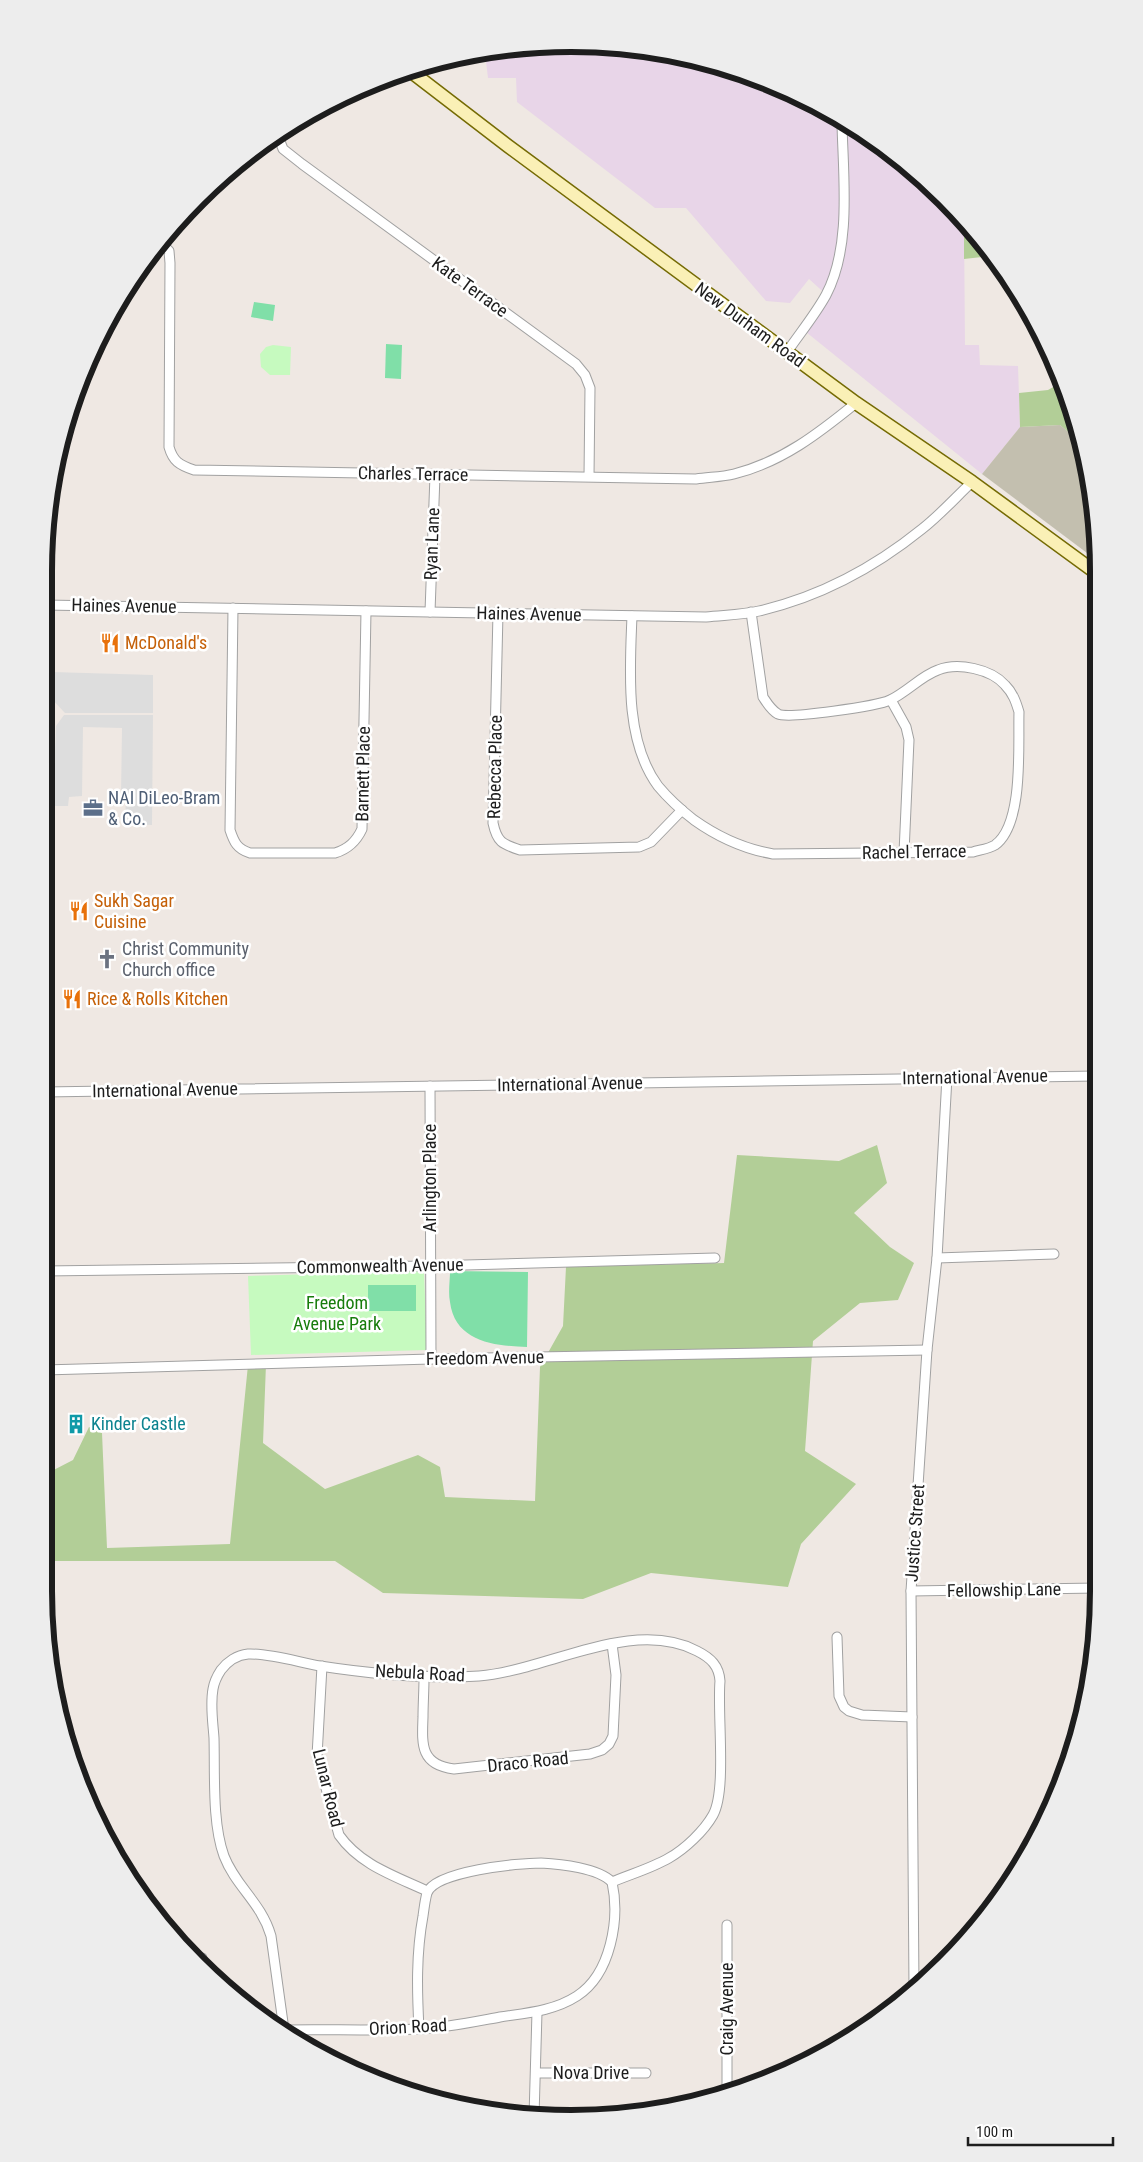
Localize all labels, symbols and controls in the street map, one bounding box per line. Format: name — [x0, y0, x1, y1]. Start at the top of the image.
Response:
street label: Kate Terrace — [428, 252, 512, 321]
street label: New Durham Road — [691, 278, 809, 372]
street label: Charles Terrace — [358, 462, 468, 485]
street label: Ryan Lane — [420, 507, 443, 581]
street label: Haines Avenue — [71, 594, 177, 617]
street label: Haines Avenue — [476, 602, 582, 625]
restaurant icon: McDonald's — [99, 632, 121, 654]
place label: McDonald's — [125, 632, 207, 653]
street label: Rebecca Place — [483, 715, 506, 819]
street label: Barnett Place — [351, 726, 374, 822]
place label: NAI DiLeo-Bram & Co. — [108, 787, 220, 829]
office icon: NAI DiLeo-Bram & Co. — [82, 797, 104, 819]
street label: Rachel Terrace — [862, 840, 966, 863]
place label: Sukh Sagar Cuisine — [94, 890, 174, 932]
restaurant icon: Sukh Sagar Cuisine — [68, 900, 90, 922]
place label: Christ Community Church office — [122, 938, 249, 980]
church icon: Christ Community Church office — [96, 948, 118, 970]
restaurant icon: Rice & Rolls Kitchen — [61, 988, 83, 1010]
place label: Rice & Rolls Kitchen — [87, 988, 228, 1009]
street label: International Avenue — [902, 1065, 1048, 1088]
street label: International Avenue — [497, 1072, 643, 1095]
street label: International Avenue — [92, 1078, 238, 1101]
street label: Arlington Place — [419, 1124, 440, 1232]
street label: Commonwealth Avenue — [296, 1254, 464, 1277]
park label: Freedom Avenue Park — [293, 1292, 381, 1334]
street label: Freedom Avenue — [426, 1346, 544, 1369]
building icon: Kinder Castle — [65, 1413, 87, 1435]
place label: Kinder Castle — [91, 1413, 186, 1434]
street label: Justice Street — [901, 1483, 928, 1583]
street label: Fellowship Lane — [947, 1578, 1061, 1601]
street label: Nebula Road — [374, 1660, 466, 1685]
street label: Lunar Road — [309, 1747, 348, 1829]
street label: Draco Road — [486, 1747, 570, 1776]
street label: Craig Avenue — [716, 1963, 737, 2055]
street label: Orion Road — [368, 2014, 448, 2039]
street label: Nova Drive — [553, 2062, 629, 2083]
scale bar — [968, 2114, 1113, 2146]
text: 100 m — [976, 2123, 1013, 2141]

